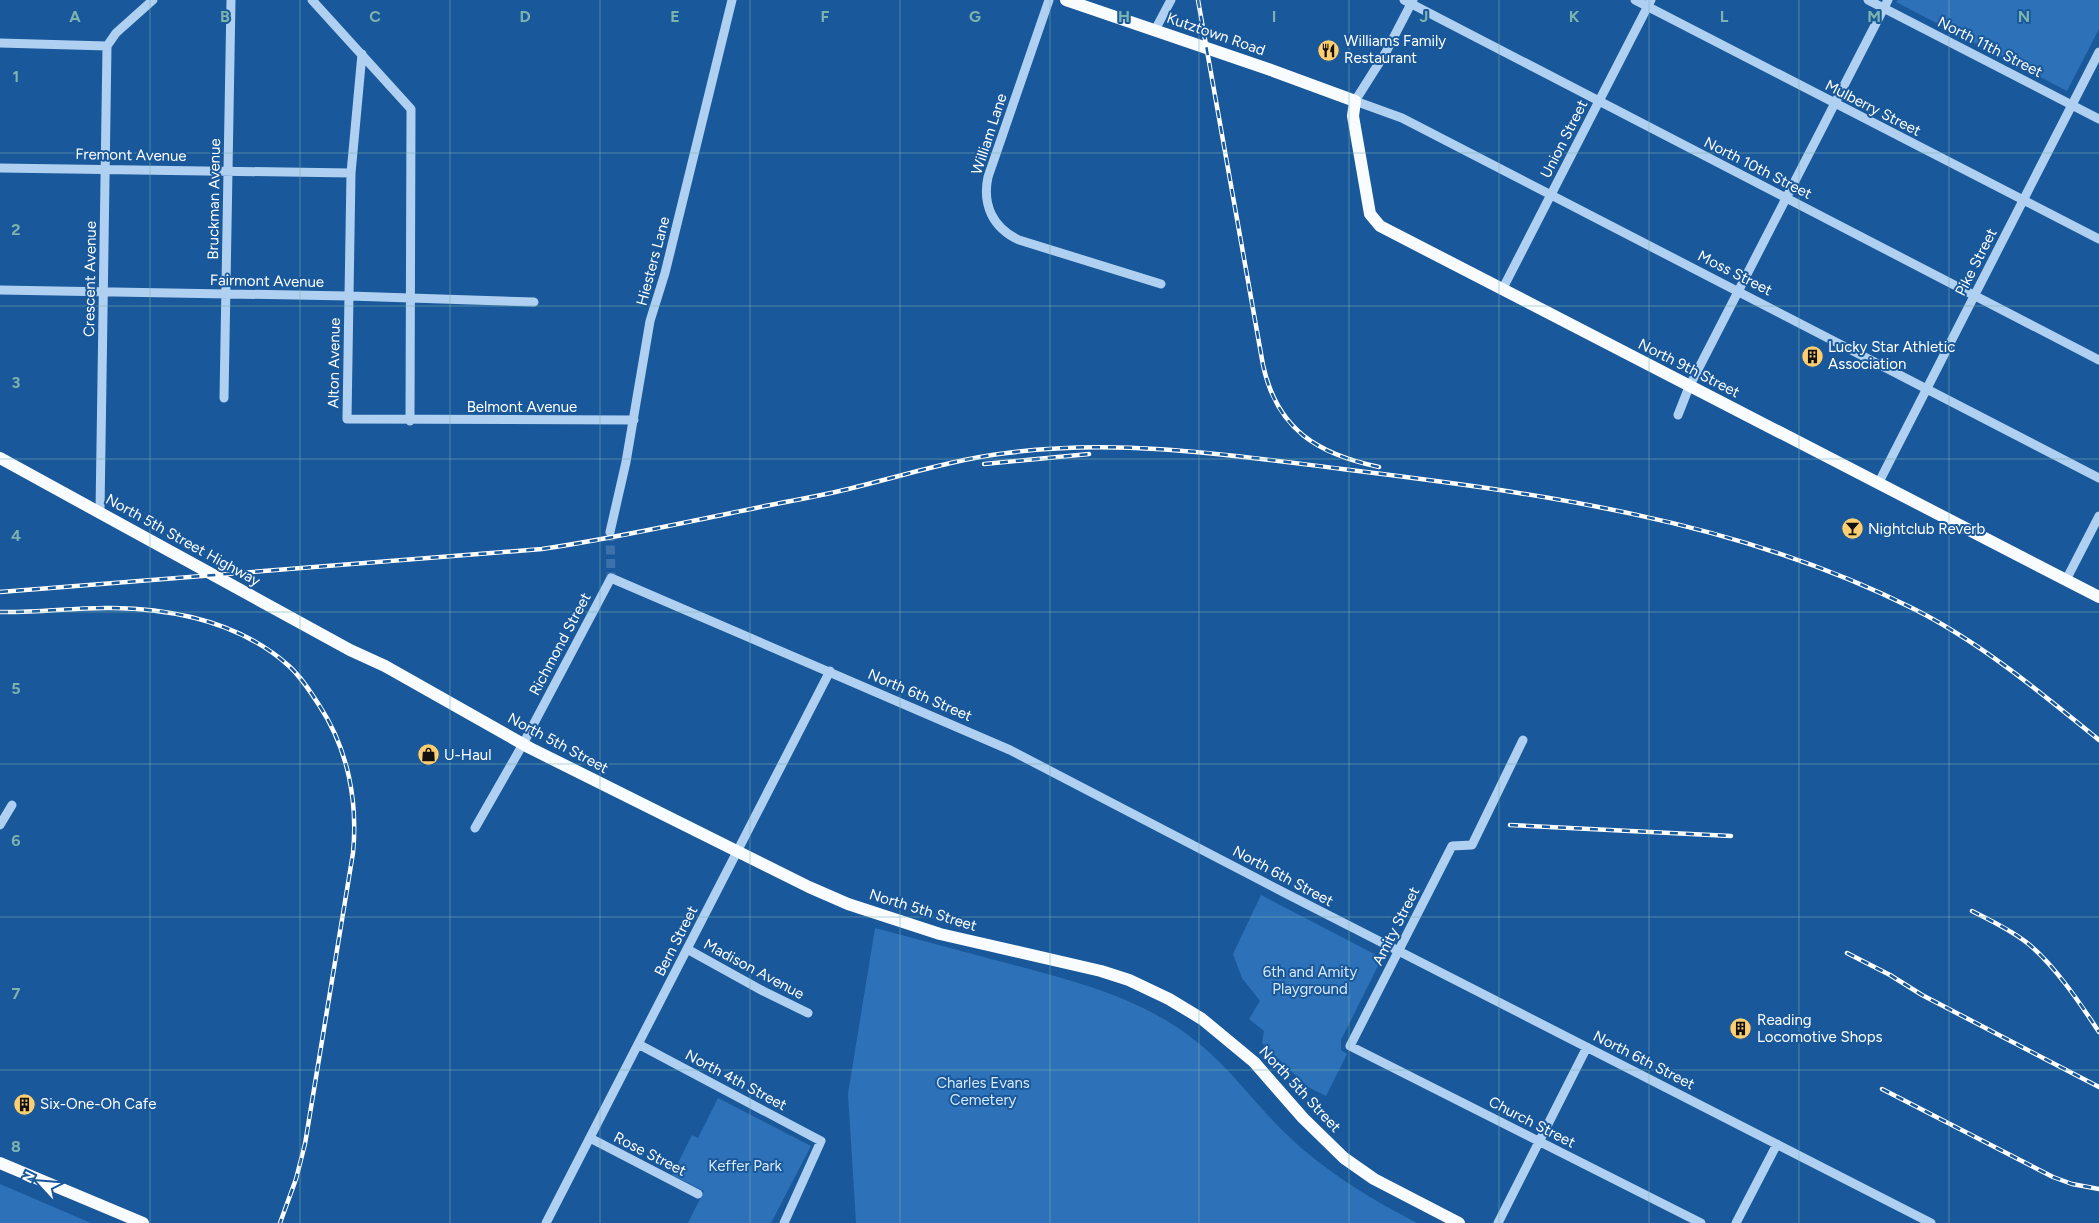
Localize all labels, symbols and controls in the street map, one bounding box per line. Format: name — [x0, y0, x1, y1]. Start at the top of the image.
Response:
text: A — [69, 7, 81, 26]
text: B — [220, 7, 230, 26]
text: C — [369, 7, 381, 26]
text: D — [519, 7, 531, 26]
text: E — [670, 7, 680, 26]
text: F — [821, 7, 830, 26]
text: G — [969, 7, 981, 26]
text: H — [1118, 7, 1130, 26]
text: I — [1272, 7, 1276, 26]
text: J — [1420, 7, 1428, 26]
text: K — [1569, 7, 1580, 26]
text: L — [1720, 7, 1729, 26]
text: M — [1867, 7, 1881, 26]
street label: Kutztown Road — [1164, 9, 1268, 59]
street label: North 11th Street — [1935, 13, 2045, 81]
place label: Williams Family Restaurant — [1344, 32, 1446, 67]
restaurant icon: Williams Family Restaurant — [1316, 38, 1340, 62]
text: 1 — [13, 67, 19, 86]
street label: Mulberry Street — [1822, 76, 1924, 140]
street label: William Lane — [967, 91, 1011, 177]
street label: Union Street — [1537, 97, 1592, 181]
street label: North 10th Street — [1701, 133, 1815, 203]
street label: Bruckman Avenue — [204, 138, 224, 260]
street label: Fremont Avenue — [75, 145, 187, 165]
street label: Hiesters Lane — [632, 214, 674, 308]
text: 2 — [11, 220, 21, 239]
street label: Crescent Avenue — [80, 221, 100, 337]
street label: Pike Street — [1951, 225, 2001, 299]
street label: Moss Street — [1695, 247, 1775, 300]
street label: Fairmont Avenue — [210, 271, 324, 291]
street label: Alton Avenue — [324, 318, 344, 408]
street label: North 9th Street — [1635, 335, 1743, 401]
place label: Lucky Star Athletic Association — [1828, 338, 1955, 373]
building icon: Lucky Star Athletic Association — [1800, 344, 1824, 368]
text: 3 — [12, 373, 21, 392]
street label: Belmont Avenue — [467, 398, 577, 416]
street label: North 5th Street Highway — [103, 490, 264, 590]
bar icon: Nightclub Reverb — [1840, 517, 1864, 541]
place label: Nightclub Reverb — [1868, 520, 1985, 538]
text: 4 — [11, 526, 21, 545]
street label: Richmond Street — [525, 589, 595, 698]
street label: North 6th Street — [865, 665, 975, 725]
text: 5 — [11, 679, 21, 698]
street label: North 5th Street — [505, 709, 612, 777]
shop icon: U-Haul — [416, 743, 440, 767]
place label: U-Haul — [444, 746, 491, 764]
text: 6 — [11, 831, 21, 850]
street label: North 6th Street — [1230, 842, 1337, 910]
street label: Amity Street — [1369, 883, 1424, 968]
street label: North 5th Street — [867, 885, 979, 935]
street label: Bern Street — [651, 903, 702, 979]
street label: Madison Avenue — [701, 935, 807, 1003]
park label: 6th and Amity Playground — [1263, 963, 1357, 998]
text: 7 — [12, 984, 21, 1003]
place label: Reading Locomotive Shops — [1757, 1011, 1883, 1046]
building icon: Reading Locomotive Shops — [1729, 1017, 1753, 1041]
street label: North 6th Street — [1590, 1027, 1698, 1093]
street label: North 5th Street — [1255, 1042, 1345, 1136]
street label: North 4th Street — [682, 1046, 790, 1114]
park label: Charles Evans Cemetery — [936, 1074, 1030, 1109]
building icon: Six-One-Oh Cafe — [12, 1092, 36, 1116]
street label: Church Street — [1486, 1092, 1579, 1152]
place label: Six-One-Oh Cafe — [40, 1095, 156, 1113]
street label: Rose Street — [611, 1128, 690, 1180]
text: 8 — [11, 1137, 21, 1156]
park label: Keffer Park — [708, 1157, 783, 1175]
north arrow — [15, 1158, 65, 1208]
text: N — [19, 1169, 39, 1186]

